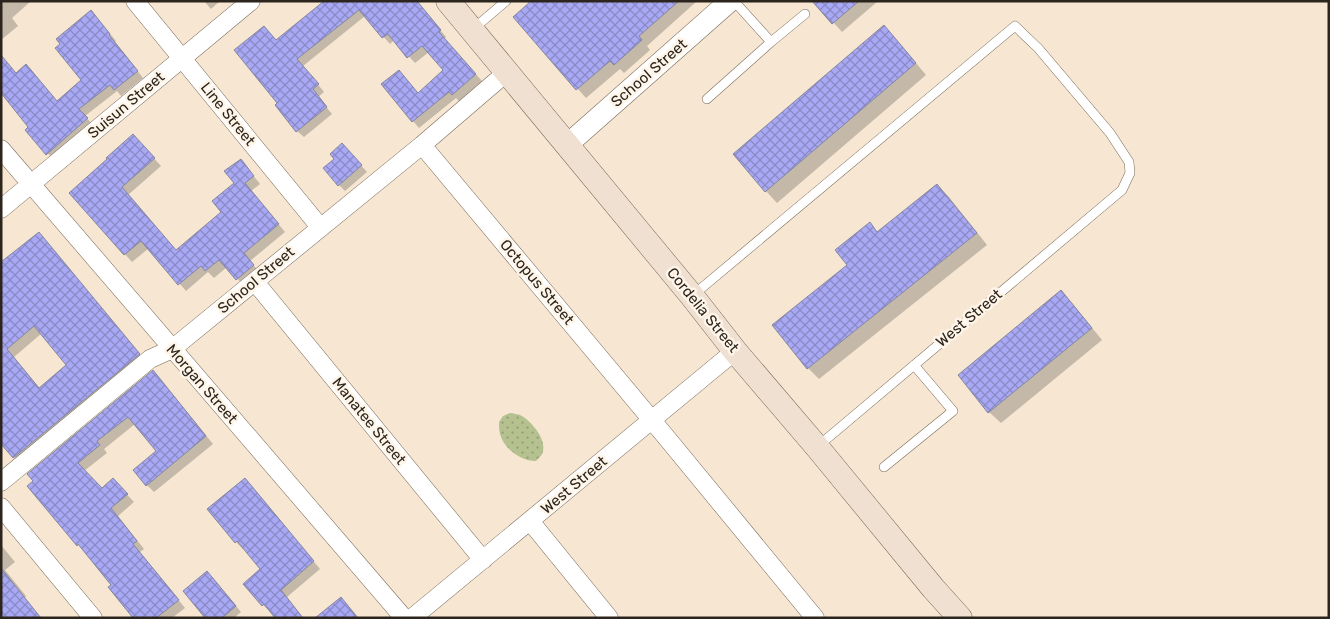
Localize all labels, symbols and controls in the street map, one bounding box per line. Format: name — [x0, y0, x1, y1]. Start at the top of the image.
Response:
street label: School Street — [607, 35, 691, 111]
street label: Suisun Street — [84, 68, 168, 142]
street label: Line Street — [197, 79, 259, 150]
street label: Octopus Street — [496, 236, 578, 328]
street label: School Street — [214, 243, 298, 317]
street label: Cordelia Street — [663, 264, 743, 356]
street label: West Street — [932, 285, 1006, 351]
street label: Morgan Street — [163, 341, 241, 428]
street label: Manatee Street — [328, 374, 410, 468]
street label: West Street — [537, 452, 611, 518]

